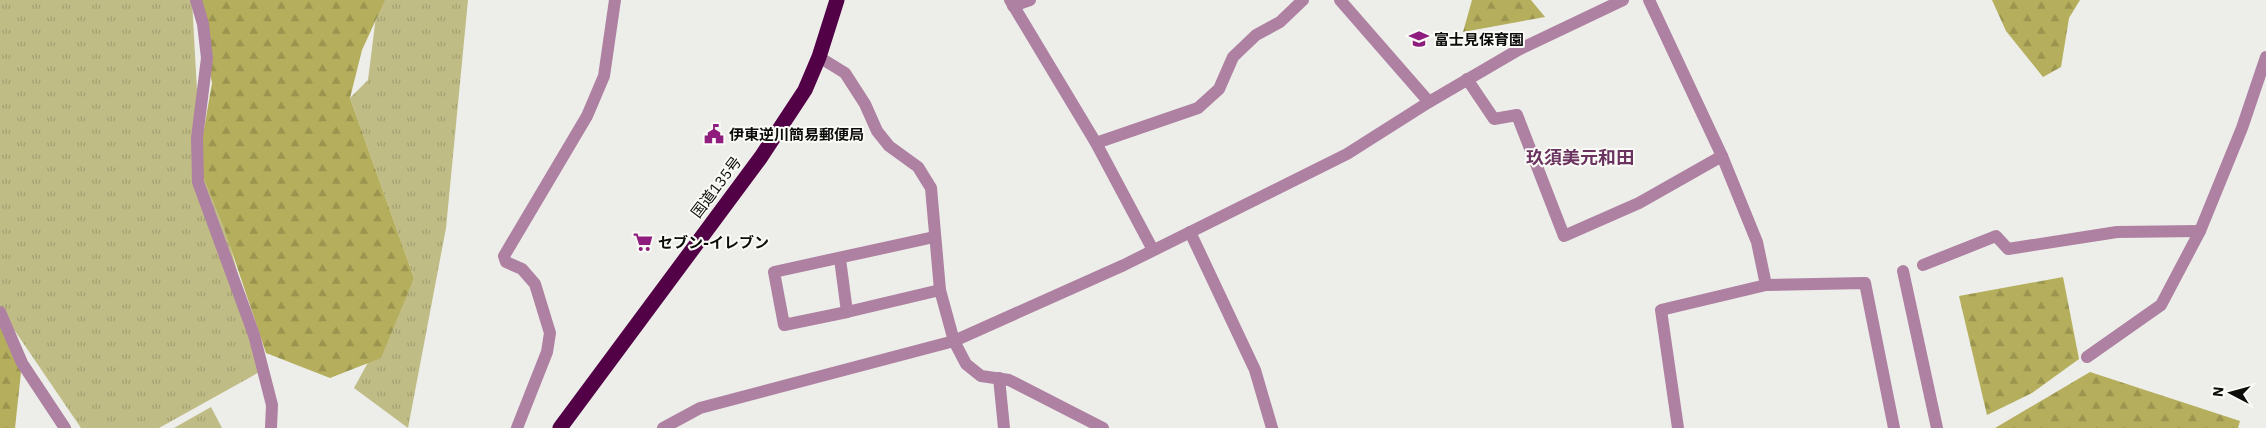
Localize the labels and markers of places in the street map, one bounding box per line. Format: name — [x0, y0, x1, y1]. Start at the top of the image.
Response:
school or university icon: 富士見保育園 — [1408, 28, 1430, 50]
place label: 富士見保育園 — [1434, 30, 1524, 49]
public building icon: 伊東逆川簡易郵便局 — [703, 123, 725, 145]
place label: 伊東逆川簡易郵便局 — [729, 125, 864, 144]
supermarket icon: セブン-イレブン — [632, 231, 654, 253]
place label: セブン-イレブン — [658, 233, 769, 252]

